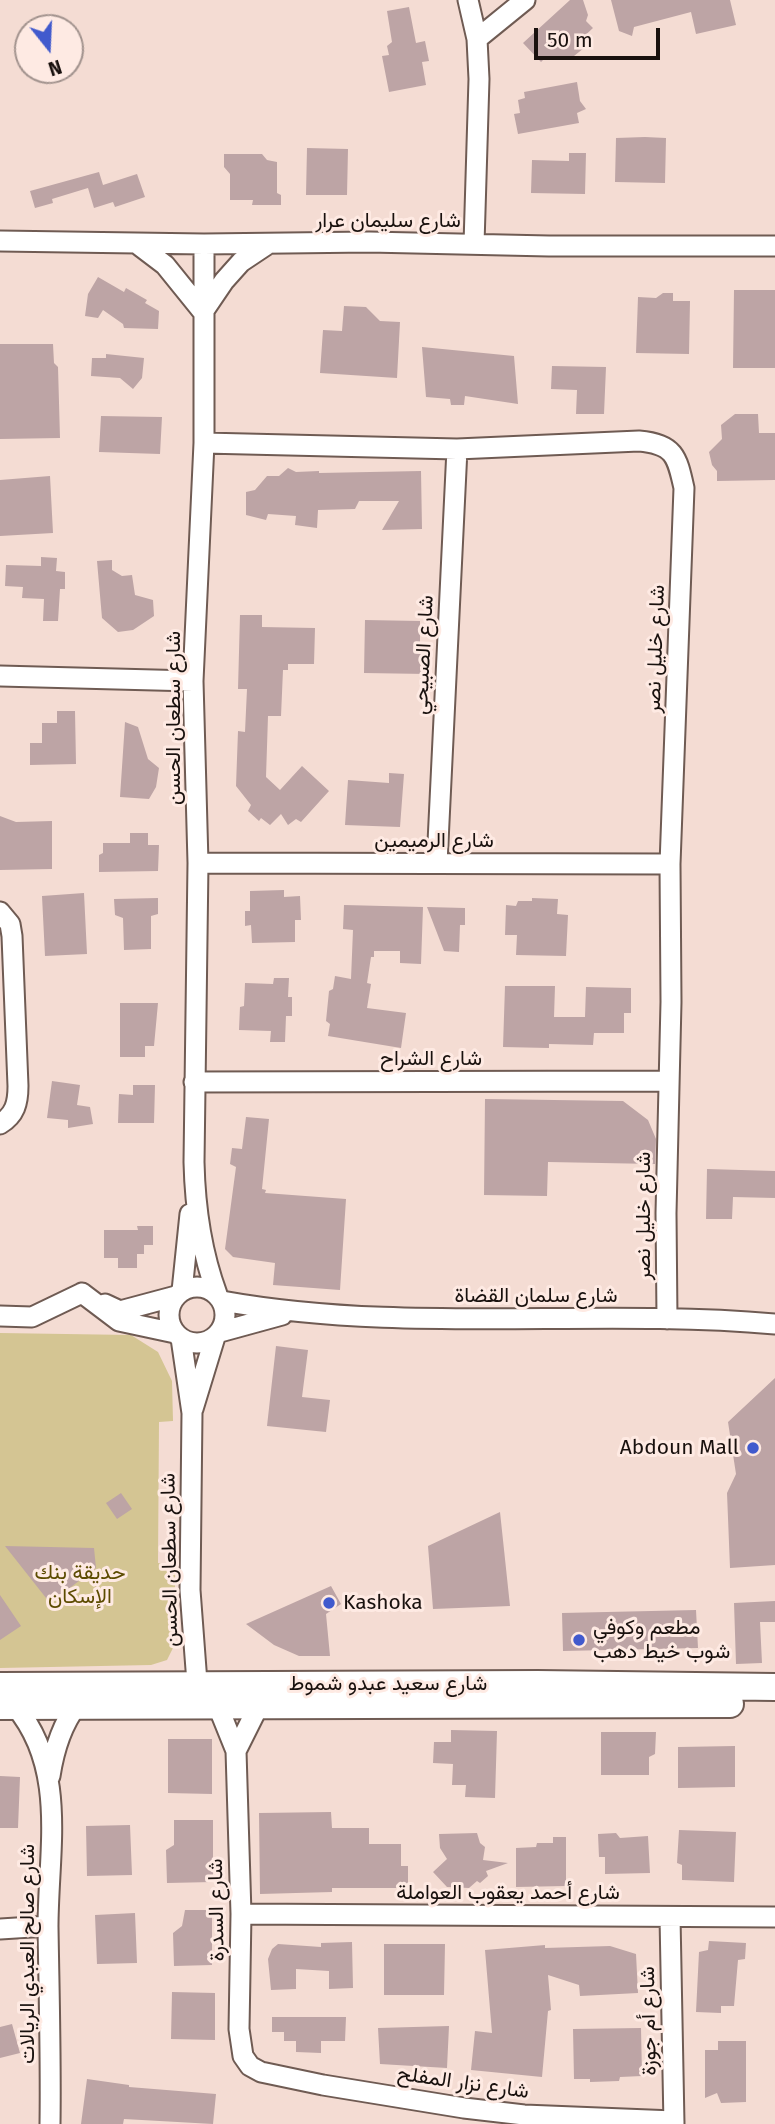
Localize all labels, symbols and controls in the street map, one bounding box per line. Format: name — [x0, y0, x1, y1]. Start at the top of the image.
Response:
north arrow — [14, 14, 84, 84]
scale bar — [537, 14, 663, 58]
text: 50 m — [547, 27, 593, 53]
text: N — [45, 55, 65, 80]
street label: شارع سليمان عرار — [315, 208, 461, 234]
street label: شارع خليل نصر — [641, 584, 671, 714]
street label: شارع الصبيحي — [408, 595, 440, 715]
street label: شارع سطعان الحسن — [161, 631, 187, 805]
street label: شارع الرميمين — [374, 828, 494, 854]
street label: شارع الشراح — [380, 1046, 482, 1072]
street label: شارع خليل نصر — [631, 1152, 657, 1280]
street label: شارع سلمان القضاة — [454, 1283, 618, 1309]
place label: Abdoun Mall — [620, 1435, 739, 1461]
marker: Abdoun Mall — [745, 1440, 761, 1456]
street label: شارع سطعان الحسن — [156, 1473, 184, 1647]
park label: حديقة بنك الإسكان — [34, 1560, 126, 1610]
place label: Kashoka — [343, 1590, 423, 1616]
marker: Kashoka — [321, 1595, 337, 1611]
place label: مطعم وكوفي شوب خيط دهب — [593, 1615, 730, 1665]
marker: مطعم وكوفي شوب خيط دهب — [571, 1632, 587, 1648]
street label: شارع سعيد عبدو شموط — [289, 1671, 487, 1697]
street label: شارع صالح العبدي الريالات — [15, 1844, 41, 2064]
street label: شارع السدرة — [204, 1858, 230, 1962]
street label: شارع أحمد يعقوب العواملة — [396, 1880, 620, 1906]
street label: شارع أم جوزة — [635, 1966, 663, 2076]
street label: شارع نزار المفلح — [396, 2061, 530, 2105]

